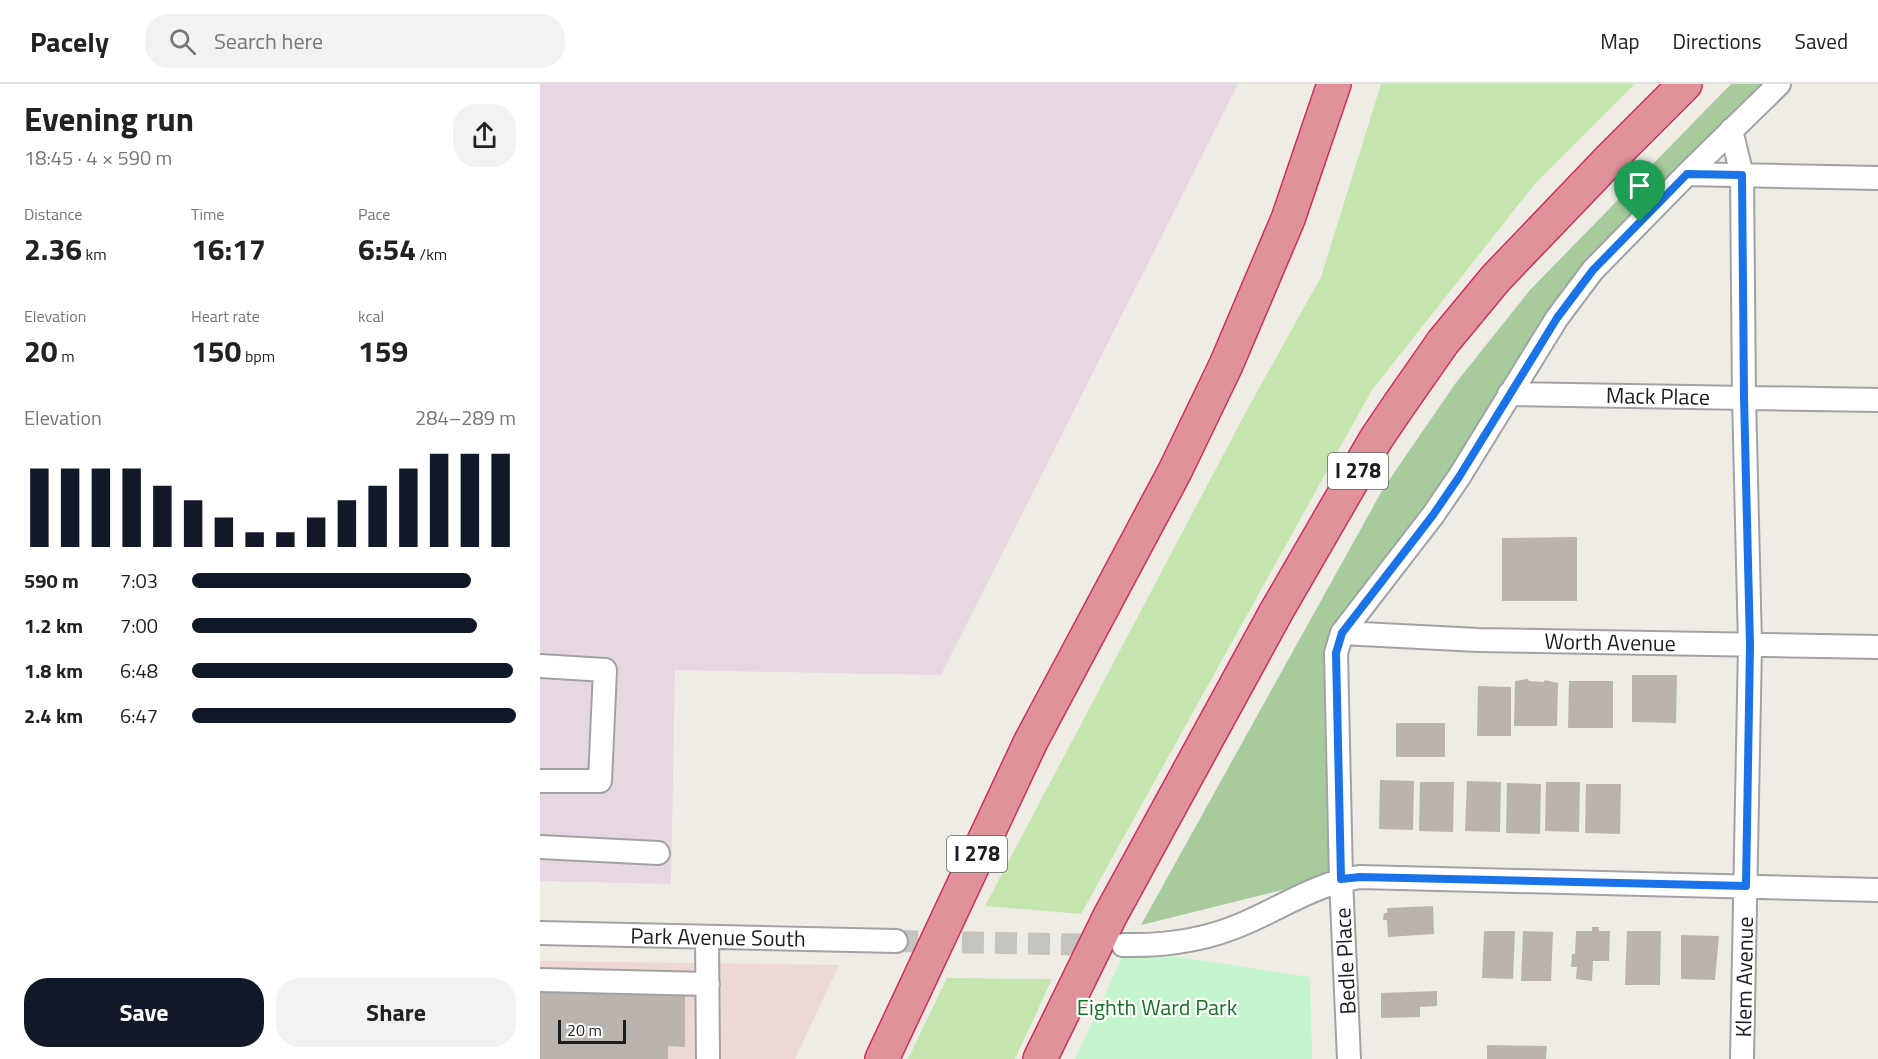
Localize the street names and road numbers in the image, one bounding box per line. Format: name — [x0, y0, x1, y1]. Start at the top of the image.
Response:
street label: Mack Place — [1606, 378, 1710, 414]
road number: I 278 — [1328, 453, 1388, 489]
street label: Worth Avenue — [1544, 624, 1676, 660]
road number: I 278 — [947, 836, 1007, 872]
street label: Bedle Place — [1325, 907, 1365, 1015]
street label: Klem Avenue — [1726, 916, 1762, 1038]
street label: Park Avenue South — [630, 918, 806, 956]

